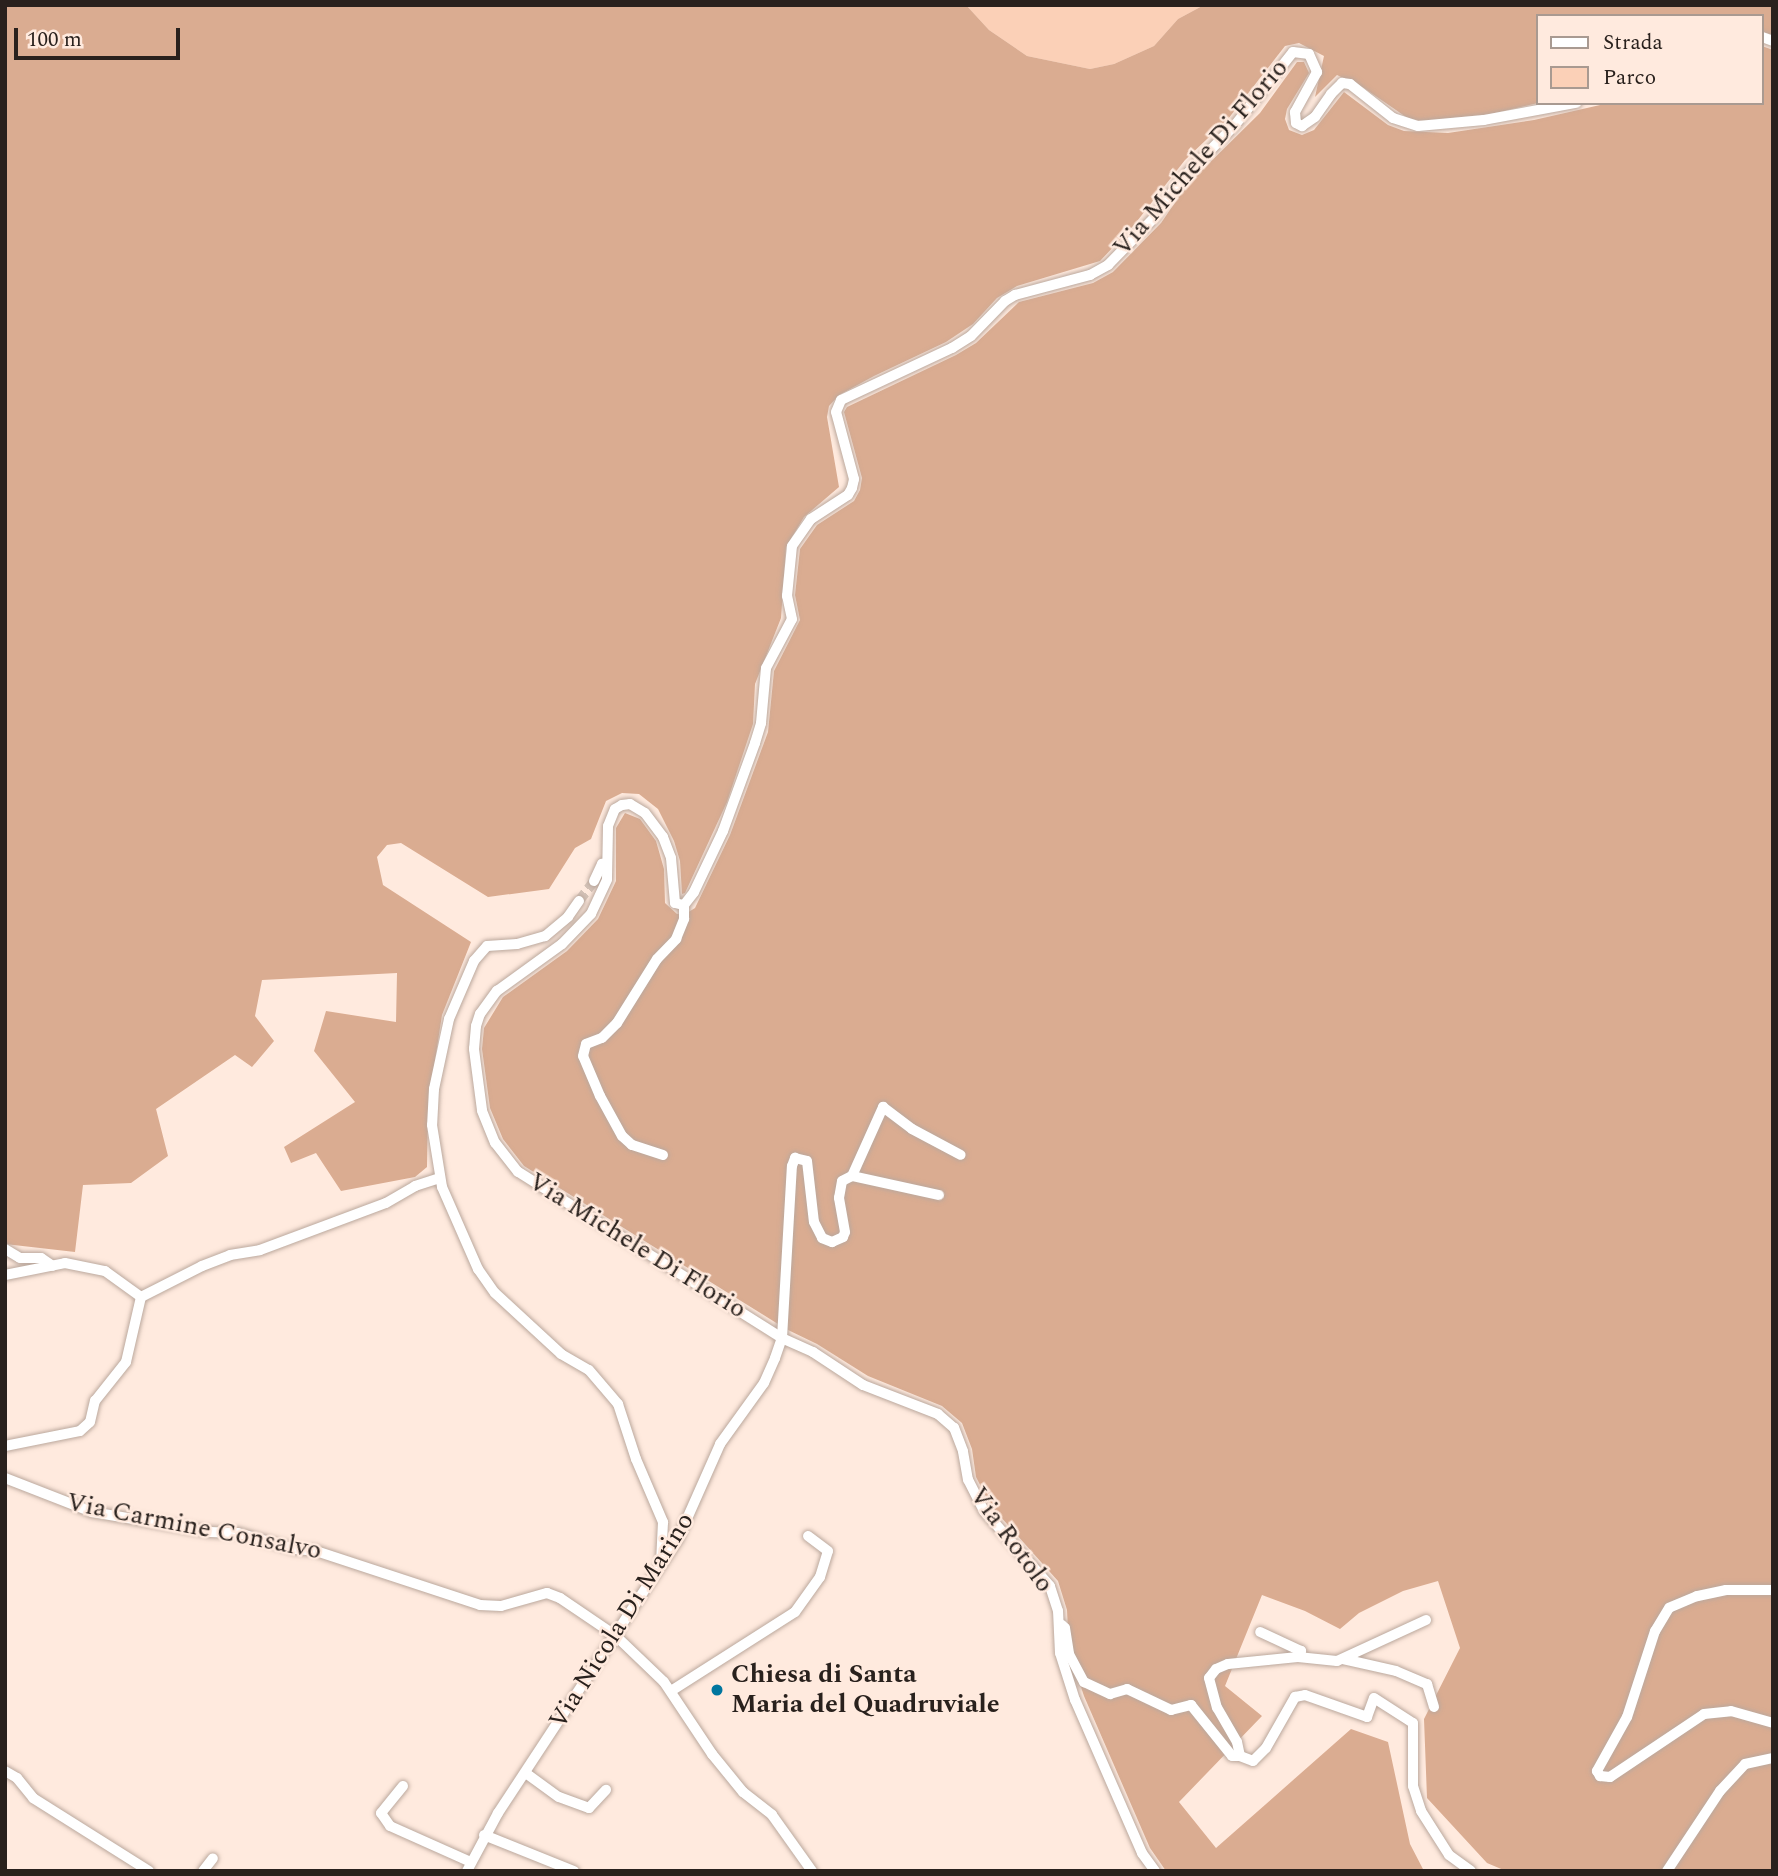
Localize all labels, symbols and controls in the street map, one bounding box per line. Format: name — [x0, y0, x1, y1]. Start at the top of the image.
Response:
scale bar — [18, 14, 184, 58]
legend — [1536, 14, 1764, 105]
text: 100 m — [27, 24, 82, 56]
text: Strada — [1603, 27, 1663, 59]
street label: Via Michele Di Florio — [1107, 53, 1295, 263]
text: Parco — [1603, 62, 1656, 94]
street label: Via Michele Di Florio — [522, 1166, 752, 1326]
street label: Via Rotolo — [962, 1481, 1060, 1599]
street label: Via Carmine Consalvo — [64, 1487, 324, 1567]
street label: Via Nicola Di Marino — [543, 1507, 701, 1735]
place label: Chiesa di Santa Maria del Quadruviale — [731, 1659, 1000, 1720]
marker: Chiesa di Santa Maria del Quadruviale — [709, 1682, 725, 1698]

